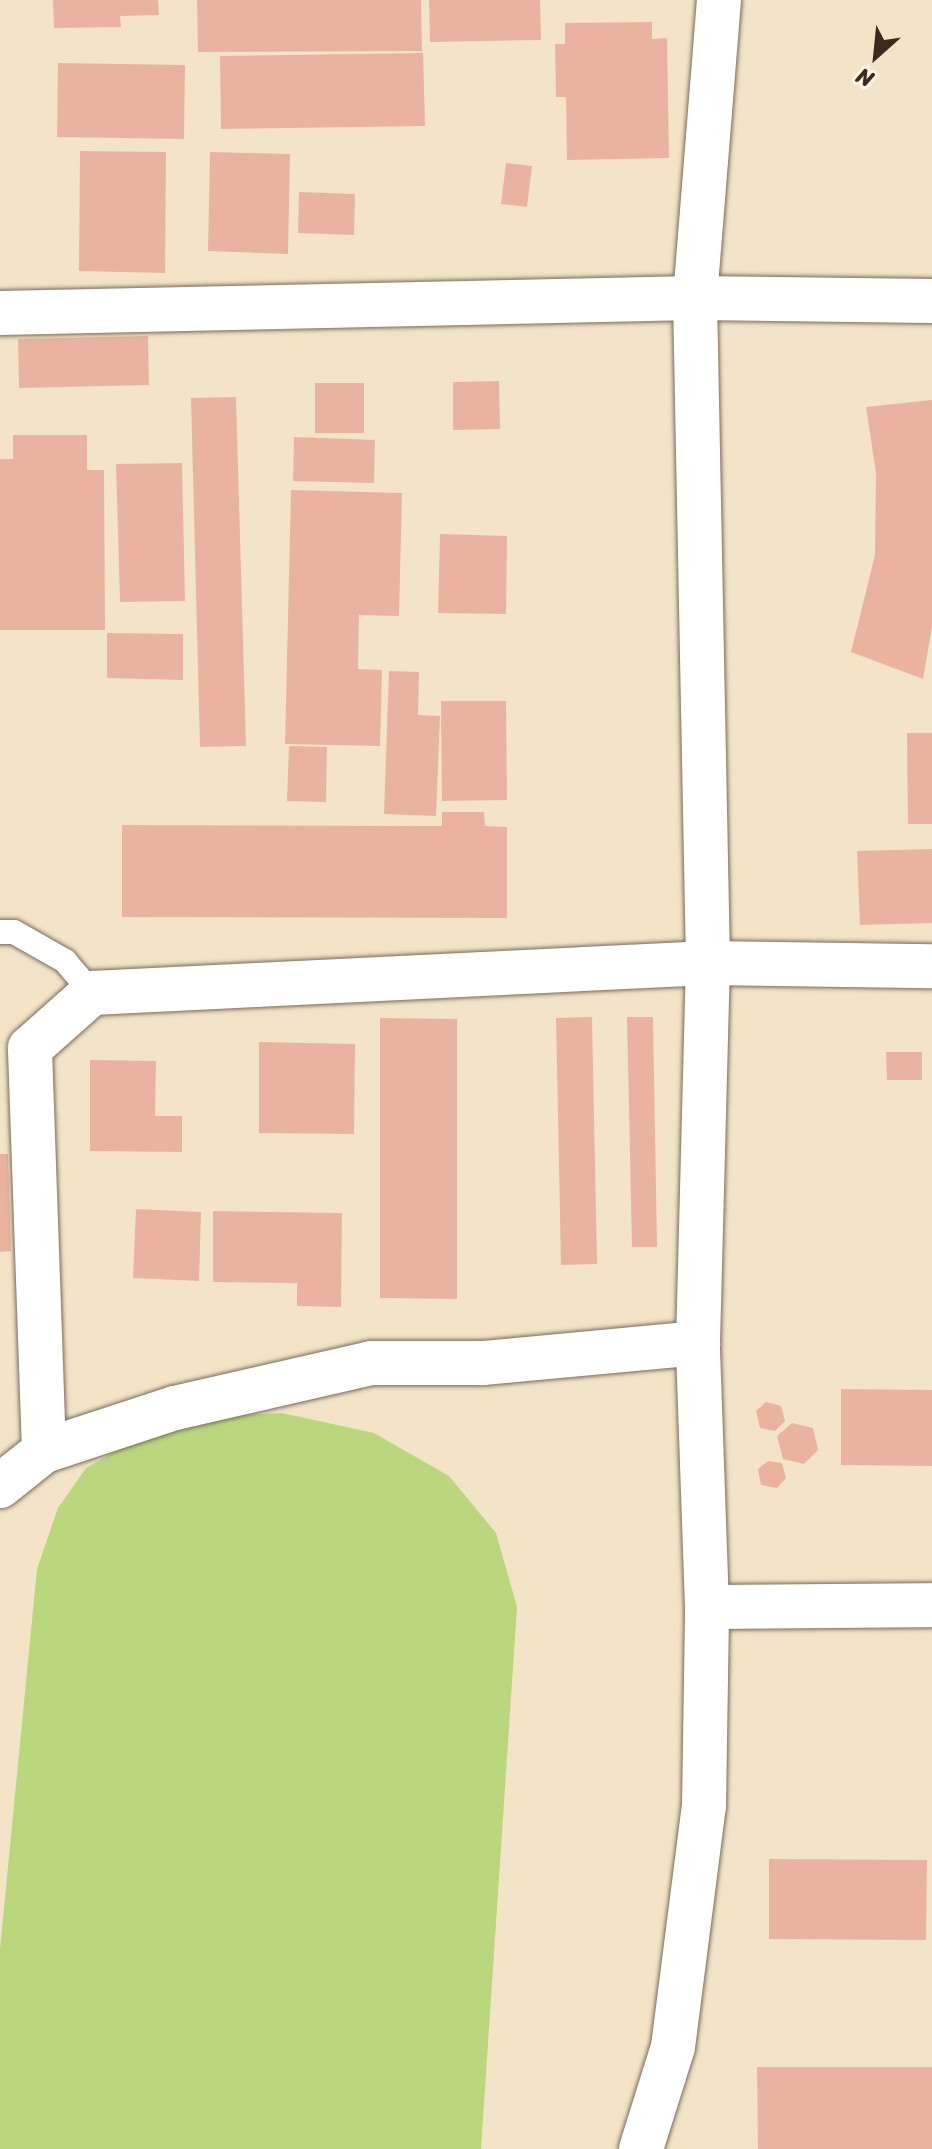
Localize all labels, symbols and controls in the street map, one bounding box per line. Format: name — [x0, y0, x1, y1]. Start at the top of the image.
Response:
north arrow — [836, 16, 916, 96]
text: N — [849, 57, 881, 99]

